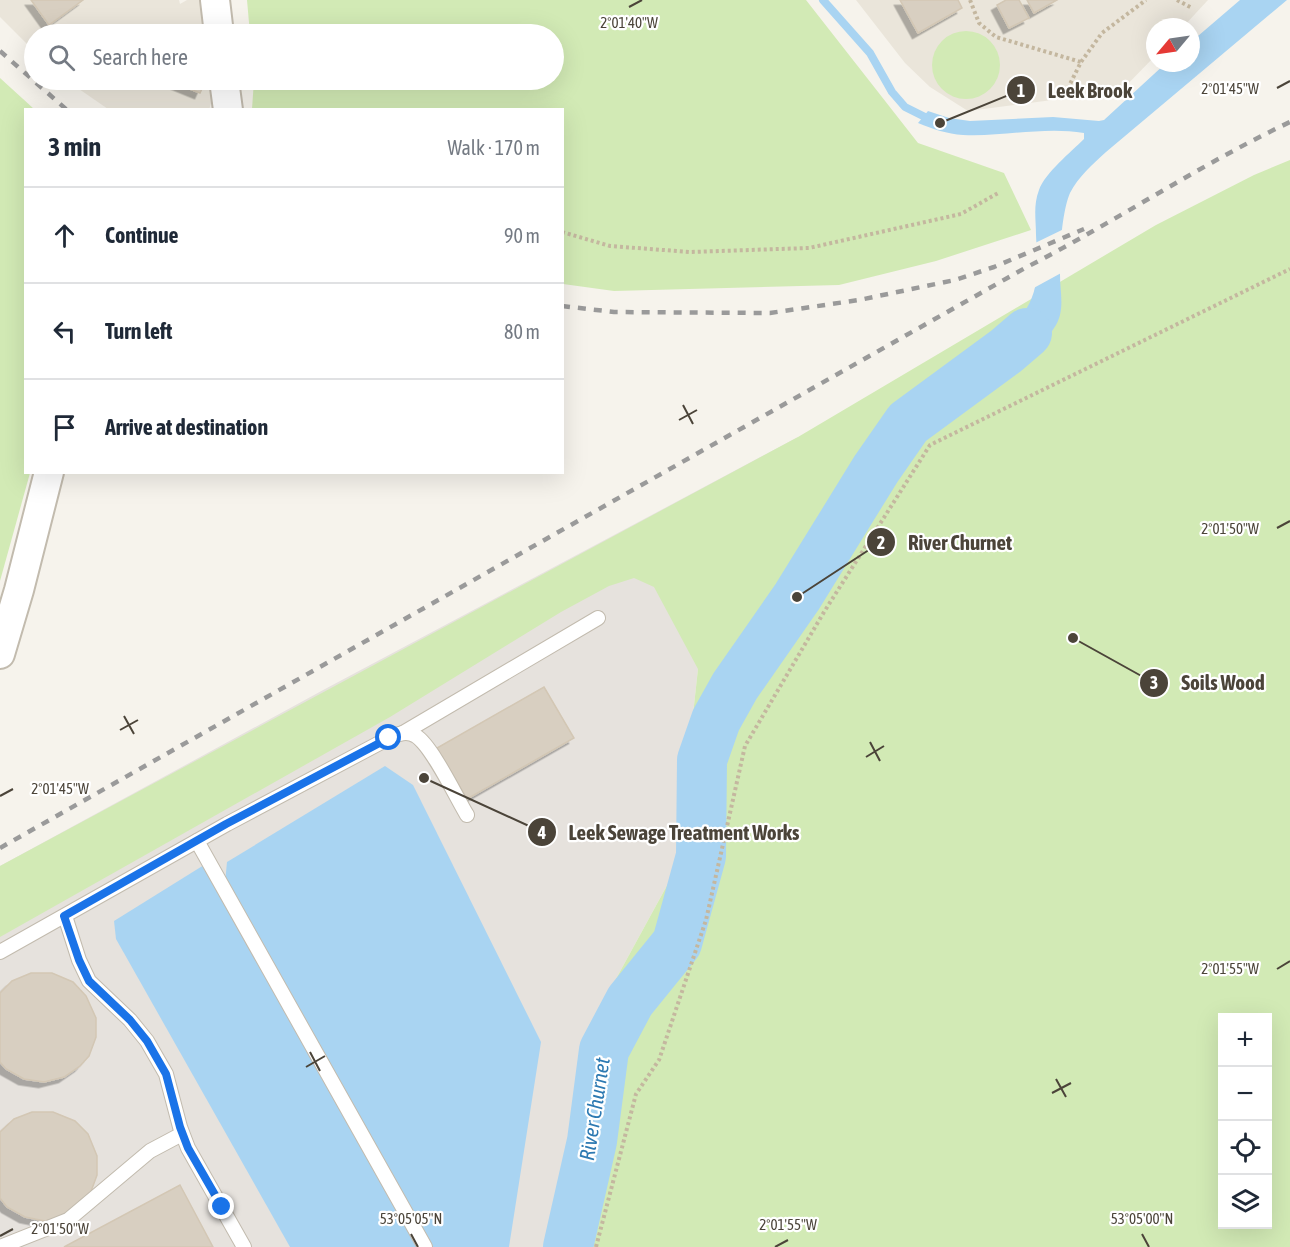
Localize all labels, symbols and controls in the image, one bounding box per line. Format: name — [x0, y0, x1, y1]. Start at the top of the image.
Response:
text: 2°01'40"W — [600, 14, 658, 31]
north arrow — [1146, 18, 1200, 72]
search box — [24, 24, 564, 90]
icon: search — [45, 41, 78, 74]
text: Search here — [93, 44, 188, 70]
callout: Leek Brook — [1006, 71, 1145, 110]
text: Leek Brook — [1048, 78, 1133, 102]
text: 1 — [1017, 80, 1025, 101]
text: 2°01'45"W — [1201, 80, 1259, 97]
text: 3 min — [48, 132, 101, 162]
text: Walk · 170 m — [448, 136, 540, 159]
icon: ahead — [48, 219, 81, 252]
text: Continue — [105, 222, 179, 248]
text: 90 m — [504, 224, 540, 247]
icon: left — [48, 315, 81, 348]
text: Turn left — [105, 318, 172, 344]
text: 80 m — [504, 320, 540, 343]
icon: arrive — [48, 411, 81, 444]
text: Arrive at destination — [105, 414, 268, 440]
text: 2°01'50"W — [1201, 520, 1259, 537]
callout: River Churnet — [866, 523, 1024, 562]
text: River Churnet — [908, 530, 1012, 554]
text: 2 — [877, 532, 885, 553]
callout: Soils Wood — [1139, 663, 1277, 702]
text: Soils Wood — [1181, 670, 1265, 694]
text: 3 — [1150, 672, 1158, 693]
route start — [375, 724, 401, 750]
text: 2°01'45"W — [31, 780, 89, 797]
callout: Leek Sewage Treatment Works — [527, 813, 812, 852]
text: Leek Sewage Treatment Works — [568, 820, 800, 844]
text: 4 — [537, 822, 546, 843]
text: 2°01'55"W — [1201, 960, 1259, 977]
map controls — [1218, 1013, 1272, 1229]
button: + — [1218, 1013, 1272, 1067]
water label: River Churnet — [574, 1056, 614, 1162]
button: − — [1218, 1067, 1272, 1121]
button: locate — [1218, 1121, 1272, 1175]
button: layers — [1218, 1175, 1272, 1229]
route end — [208, 1193, 234, 1219]
text: 53°05'05"N — [380, 1210, 442, 1227]
text: 53°05'00"N — [1111, 1210, 1173, 1227]
text: 2°01'55"W — [759, 1216, 817, 1233]
text: 2°01'50"W — [31, 1220, 89, 1237]

